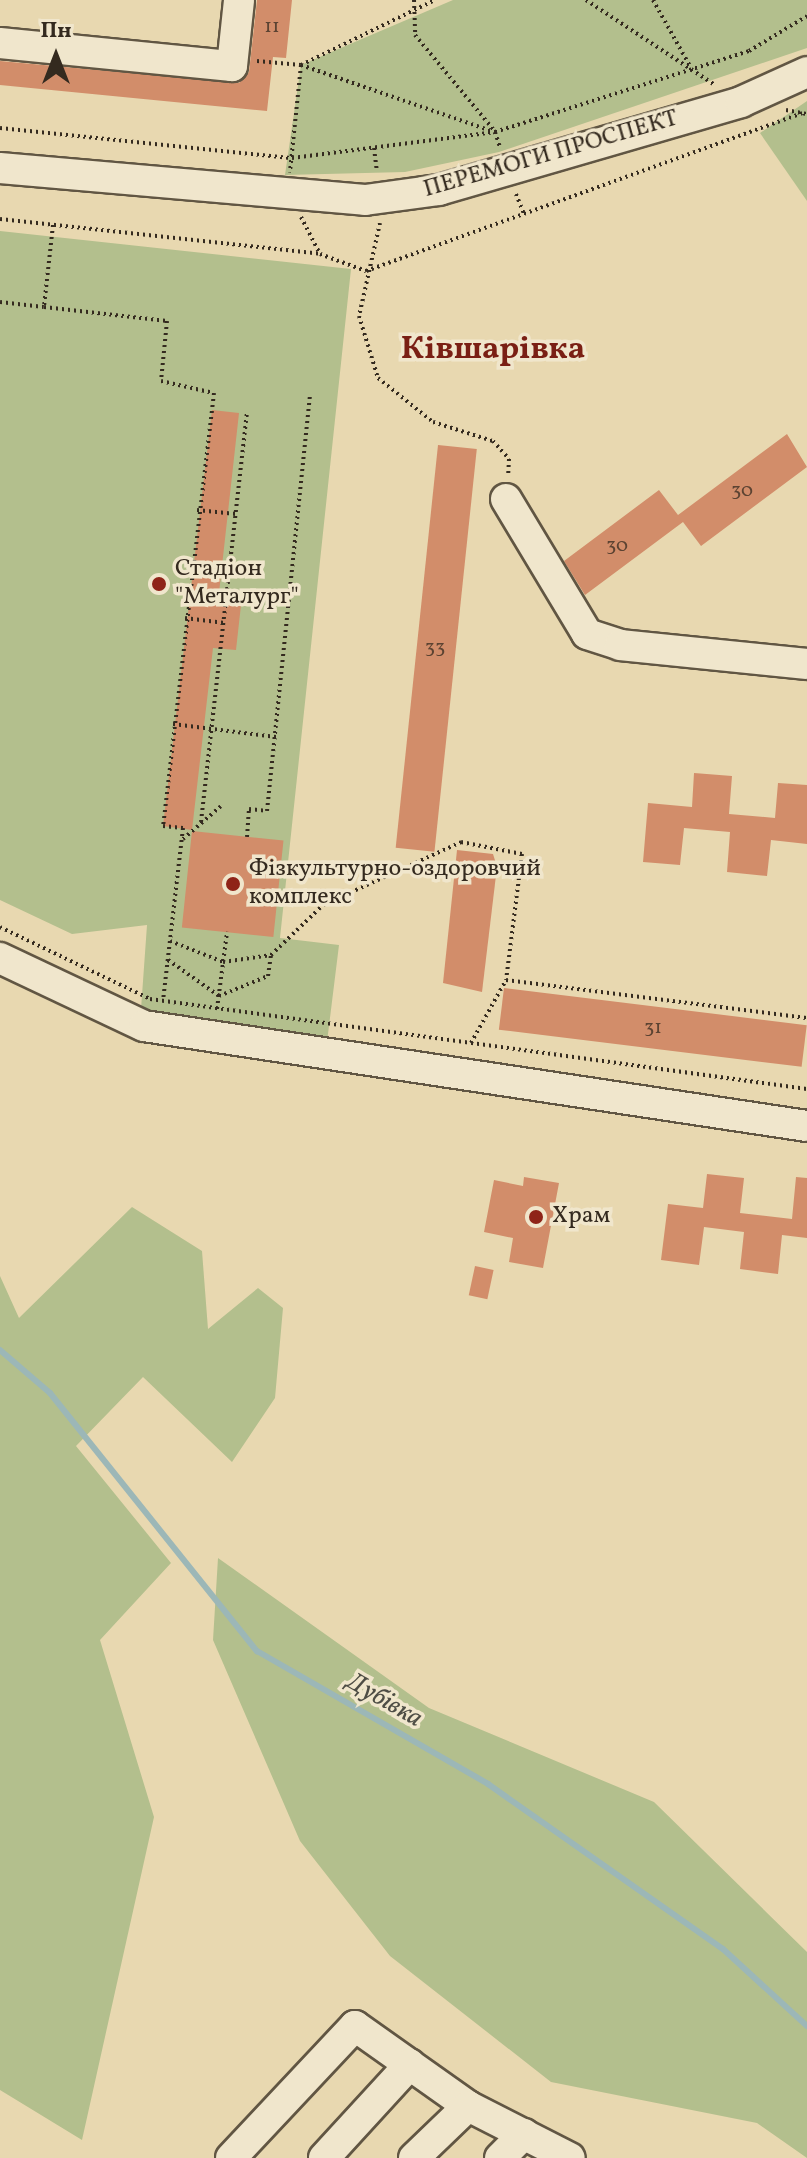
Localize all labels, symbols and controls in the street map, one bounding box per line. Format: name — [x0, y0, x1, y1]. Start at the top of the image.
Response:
house number: 11 — [264, 15, 280, 39]
north arrow — [16, 16, 96, 96]
text: Пн — [40, 16, 72, 47]
street label: ПЕРЕМОГИ ПРОСПЕКТ — [420, 105, 682, 205]
district label: Ківшарівка — [401, 331, 585, 369]
house number: 30 — [731, 479, 753, 503]
house number: 30 — [606, 534, 628, 558]
place label: Стадіон "Металург" — [175, 556, 299, 612]
marker: Стадіон "Металург" — [150, 575, 168, 593]
house number: 33 — [425, 636, 445, 660]
place label: Фізкультурно-оздоровчий комплекс — [249, 856, 541, 912]
marker: Фізкультурно-оздоровчий комплекс — [224, 875, 242, 893]
house number: 31 — [644, 1016, 662, 1040]
place label: Храм — [552, 1203, 610, 1231]
marker: Храм — [527, 1208, 545, 1226]
water label: Дубівка — [340, 1667, 428, 1735]

